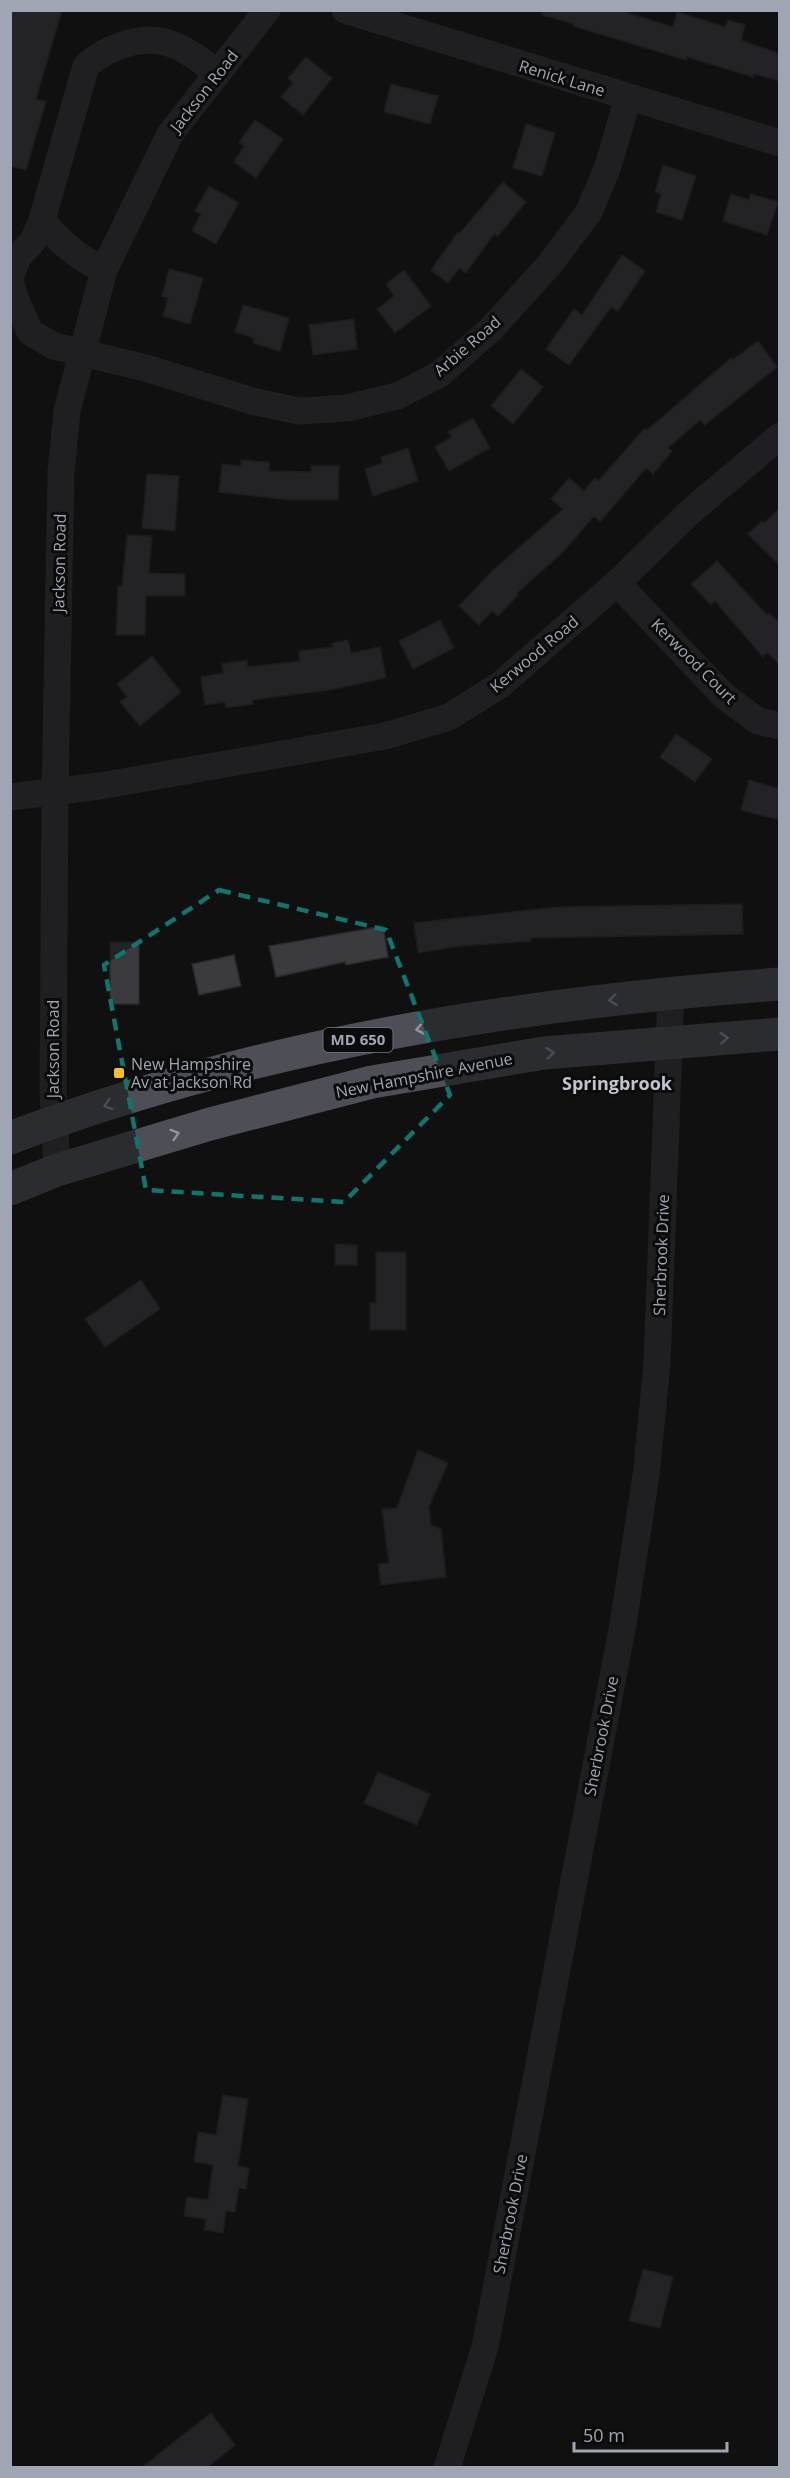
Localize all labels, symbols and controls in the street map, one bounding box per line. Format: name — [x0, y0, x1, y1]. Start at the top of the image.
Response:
street label: Jackson Road — [164, 45, 243, 138]
street label: Renick Lane — [516, 54, 608, 102]
street label: Arbie Road — [429, 311, 505, 381]
street label: Jackson Road — [47, 513, 71, 615]
street label: Kerwood Road — [485, 611, 583, 697]
street label: Kerwood Court — [646, 613, 742, 709]
one-way arrow — [608, 994, 617, 1006]
street label: Jackson Road — [42, 1000, 64, 1100]
one-way arrow — [415, 1022, 425, 1035]
road number: MD 650 — [324, 1028, 392, 1052]
one-way arrow — [720, 1032, 729, 1045]
street label: New Hampshire Avenue — [334, 1047, 514, 1103]
one-way arrow — [545, 1047, 554, 1060]
place label: New Hampshire Av at Jackson Rd — [131, 1053, 252, 1093]
marker: New Hampshire Av at Jackson Rd — [112, 1066, 126, 1080]
district label: Springbrook — [562, 1071, 673, 1095]
one-way arrow — [103, 1098, 114, 1110]
one-way arrow — [169, 1129, 180, 1141]
street label: Sherbrook Drive — [648, 1194, 674, 1316]
street label: Sherbrook Drive — [579, 1674, 623, 1798]
street label: Sherbrook Drive — [488, 2152, 532, 2276]
scale bar — [574, 2415, 727, 2453]
text: 50 m — [583, 2423, 625, 2447]

